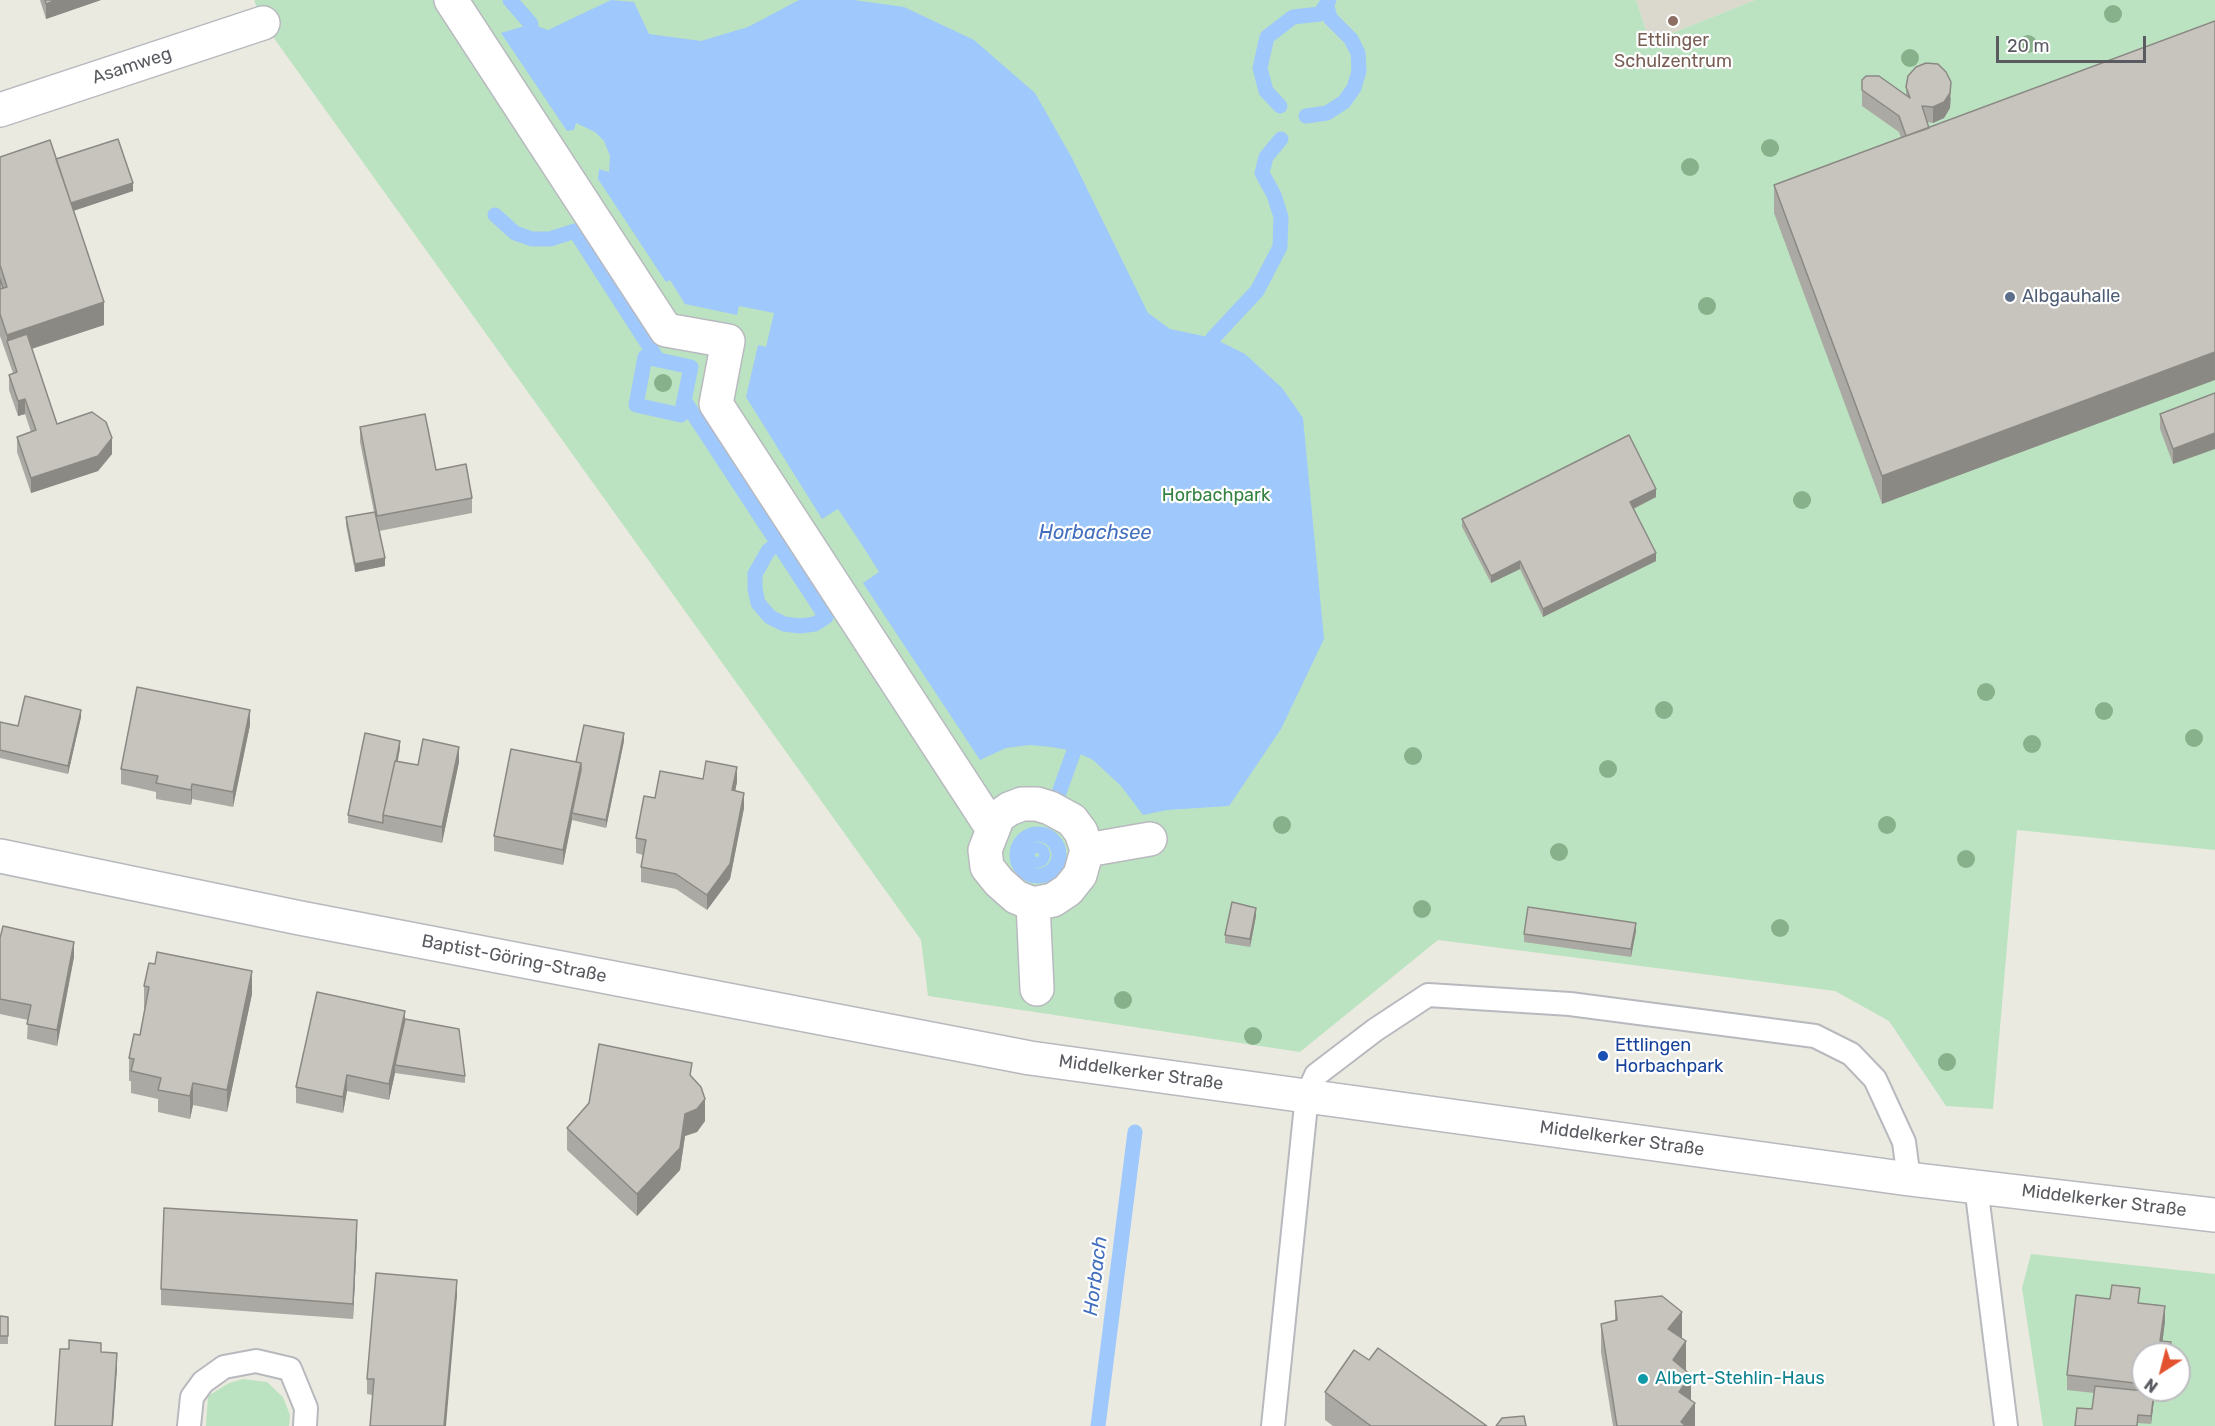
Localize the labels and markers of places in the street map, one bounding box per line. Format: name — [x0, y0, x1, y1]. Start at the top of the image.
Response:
marker: Ettlinger Schulzentrum — [1666, 14, 1680, 28]
place label: Ettlinger Schulzentrum — [1614, 30, 1732, 72]
place label: Albgauhalle — [2022, 286, 2120, 308]
marker: Albgauhalle — [2003, 290, 2017, 304]
place label: Ettlingen Horbachpark — [1615, 1035, 1723, 1078]
marker: Ettlingen Horbachpark — [1596, 1049, 1610, 1063]
place label: Albert-Stehlin-Haus — [1655, 1368, 1825, 1390]
marker: Albert-Stehlin-Haus — [1636, 1372, 1650, 1386]

